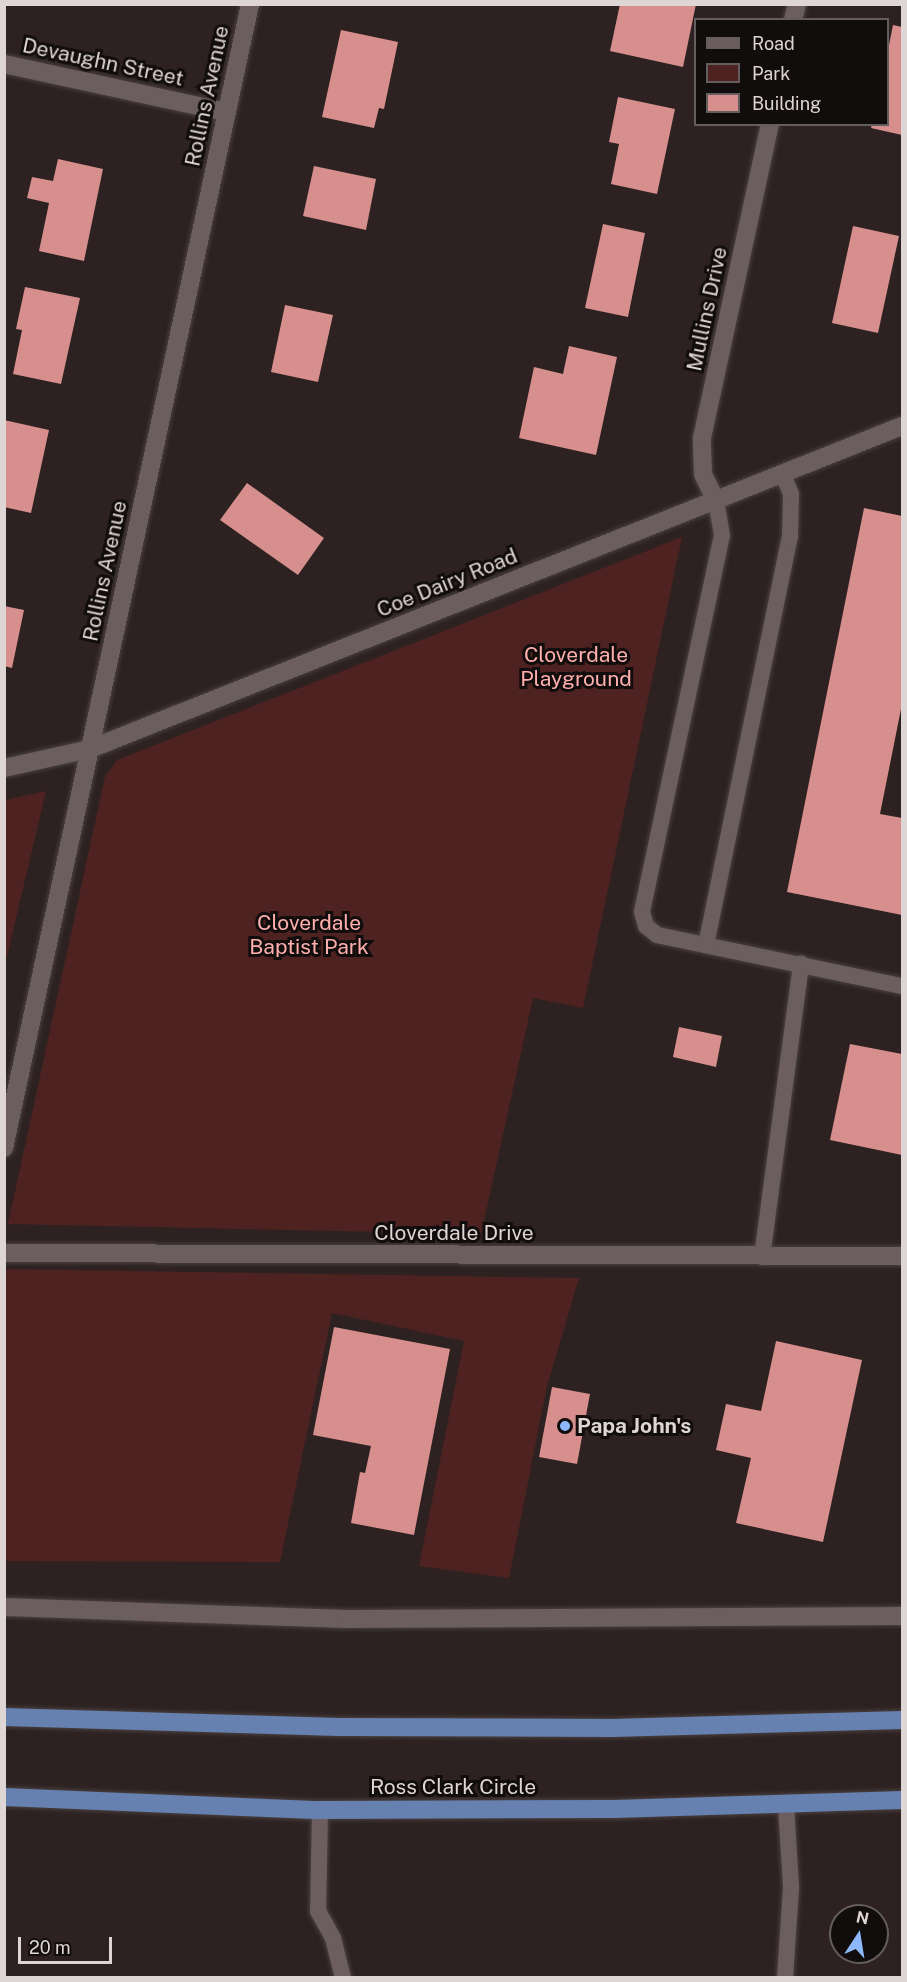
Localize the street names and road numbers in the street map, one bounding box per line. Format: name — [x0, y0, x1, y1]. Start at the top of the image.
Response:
street label: Rollins Avenue — [180, 23, 234, 169]
street label: Devaughn Street — [20, 33, 186, 91]
street label: Mullins Drive — [682, 244, 732, 374]
street label: Rollins Avenue — [78, 498, 132, 644]
street label: Coe Dairy Road — [373, 543, 521, 623]
street label: Cloverdale Drive — [374, 1220, 534, 1246]
street label: Ross Clark Circle — [370, 1774, 536, 1800]

